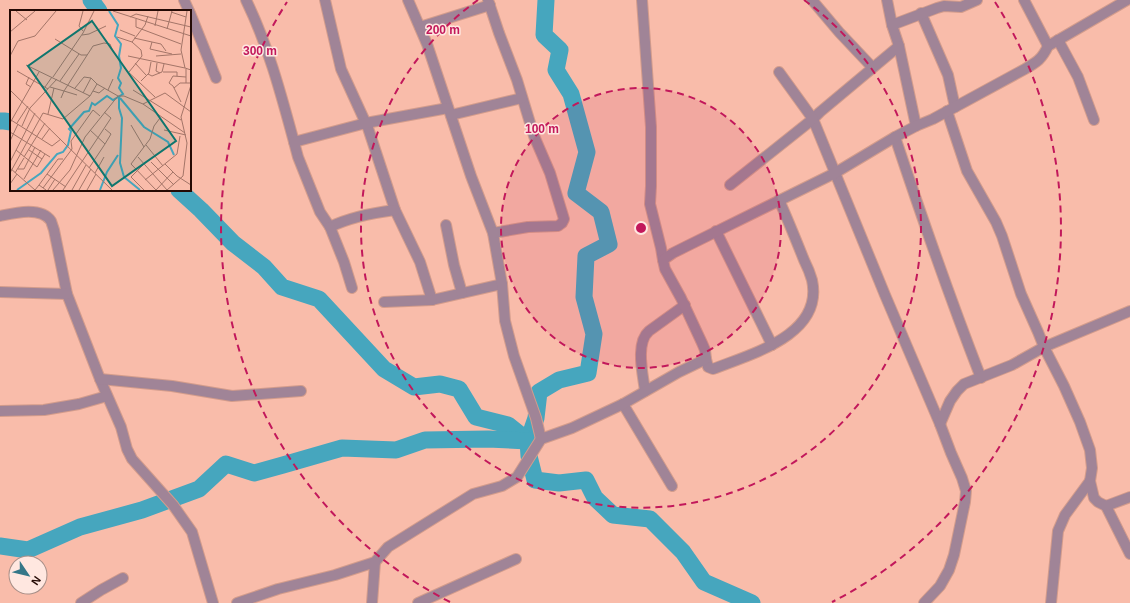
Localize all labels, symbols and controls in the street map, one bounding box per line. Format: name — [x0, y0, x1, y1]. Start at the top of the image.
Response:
inset map — [10, 10, 191, 191]
text: 200 m — [426, 23, 460, 37]
text: 300 m — [243, 44, 277, 58]
text: 100 m — [525, 122, 559, 136]
centre of rings — [634, 221, 648, 235]
north arrow — [8, 555, 48, 595]
text: N — [29, 574, 43, 587]

